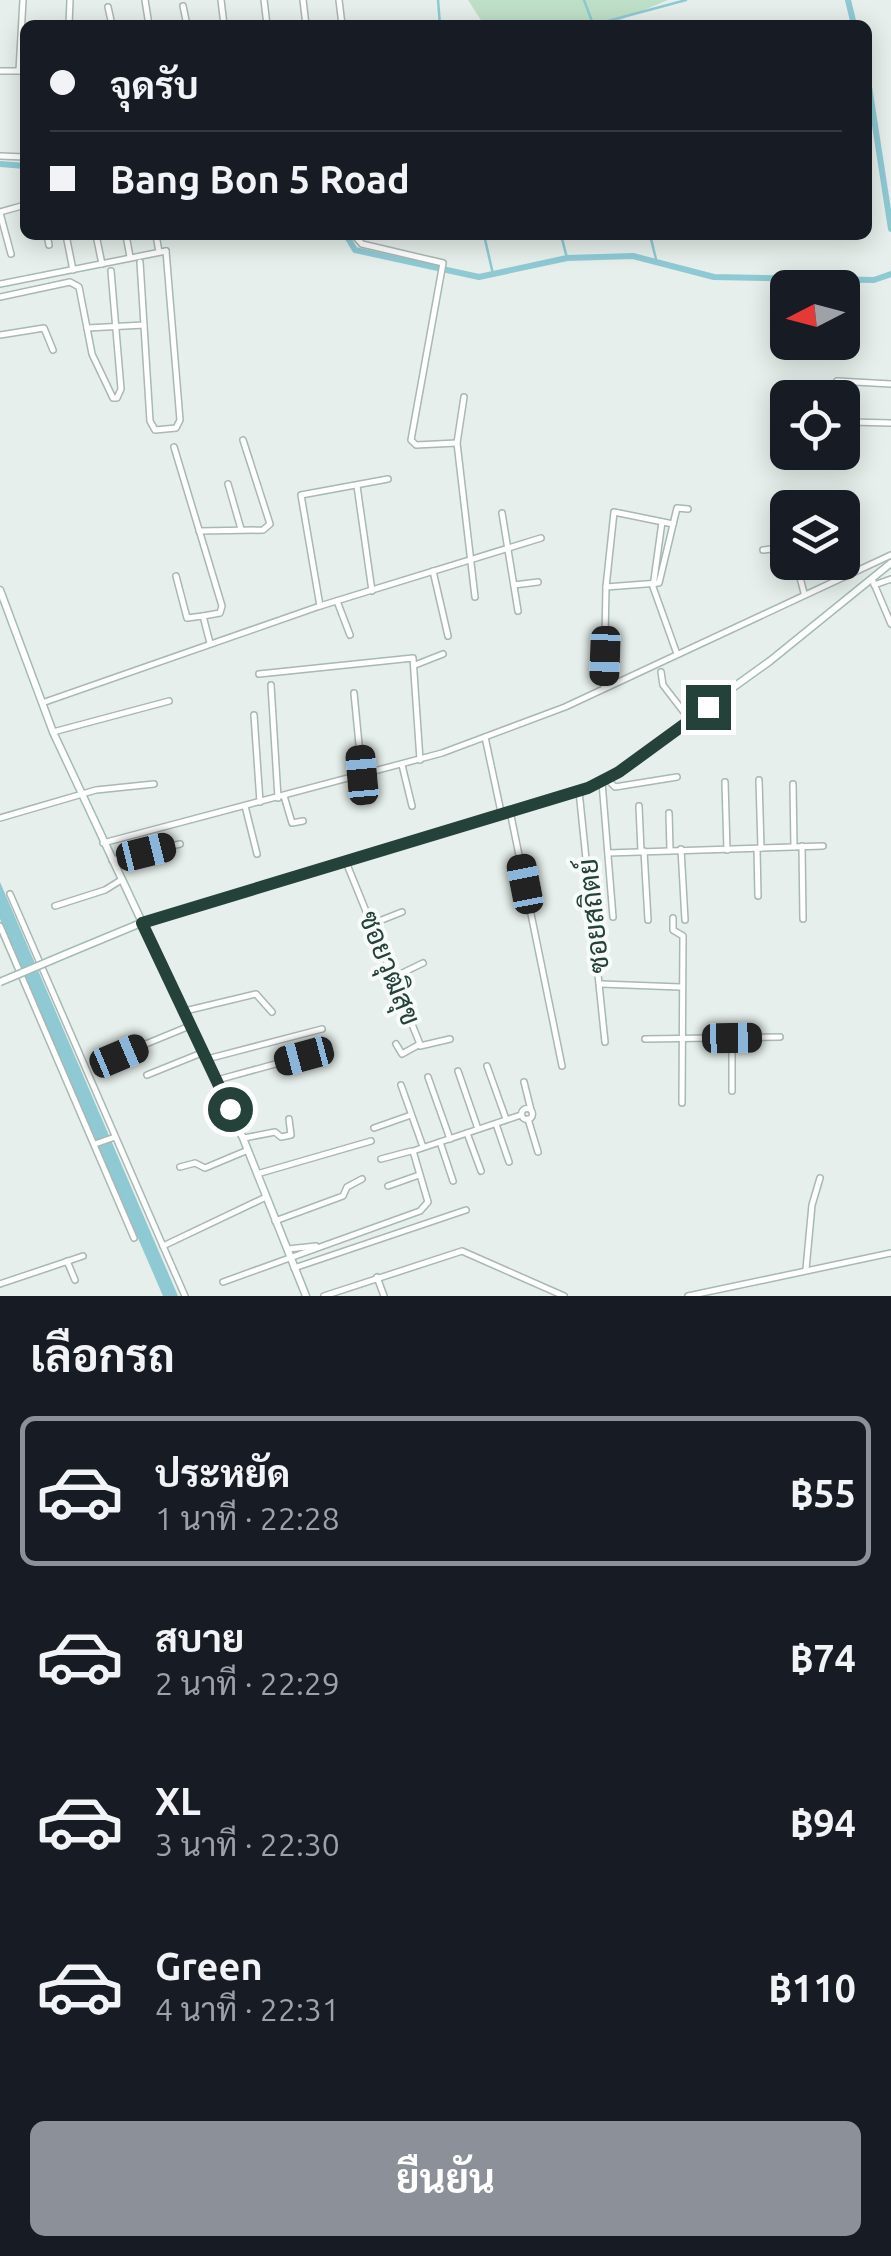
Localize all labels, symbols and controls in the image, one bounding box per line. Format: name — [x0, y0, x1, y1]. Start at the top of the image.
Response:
text: จุดรับ — [110, 64, 199, 106]
text: Bang Bon 5 Road — [110, 158, 410, 200]
north arrow — [770, 270, 860, 360]
map controls — [770, 270, 860, 580]
button: locate — [770, 380, 860, 470]
button: layers — [770, 490, 860, 580]
car — [589, 625, 621, 687]
route end — [686, 685, 731, 730]
car — [344, 744, 380, 806]
car — [113, 830, 179, 874]
car — [505, 852, 545, 916]
street label: ซอยสถิตย์ — [568, 857, 614, 975]
street label: ซอยวุฒิสุข — [349, 906, 427, 1031]
car — [702, 1022, 762, 1054]
car — [86, 1030, 152, 1082]
car — [271, 1034, 337, 1078]
route start — [208, 1087, 253, 1132]
text: เลือกรถ — [30, 1330, 175, 1381]
icon: car — [35, 1446, 125, 1536]
text: ประหยัด — [155, 1452, 290, 1494]
text: ฿55 — [790, 1472, 856, 1514]
text: 1 นาที · 22:28 — [155, 1500, 340, 1536]
icon: car — [35, 1611, 125, 1701]
text: สบาย — [155, 1617, 244, 1659]
text: ฿74 — [790, 1637, 856, 1679]
text: 2 นาที · 22:29 — [155, 1665, 340, 1701]
icon: car — [35, 1776, 125, 1866]
text: XL — [155, 1780, 201, 1822]
text: ฿94 — [790, 1802, 856, 1844]
text: 3 นาที · 22:30 — [155, 1826, 340, 1862]
icon: car — [35, 1941, 125, 2031]
text: Green — [155, 1945, 263, 1987]
text: ฿110 — [769, 1967, 856, 2009]
text: 4 นาที · 22:31 — [155, 1991, 340, 2027]
button: ยืนยัน — [30, 2121, 861, 2236]

